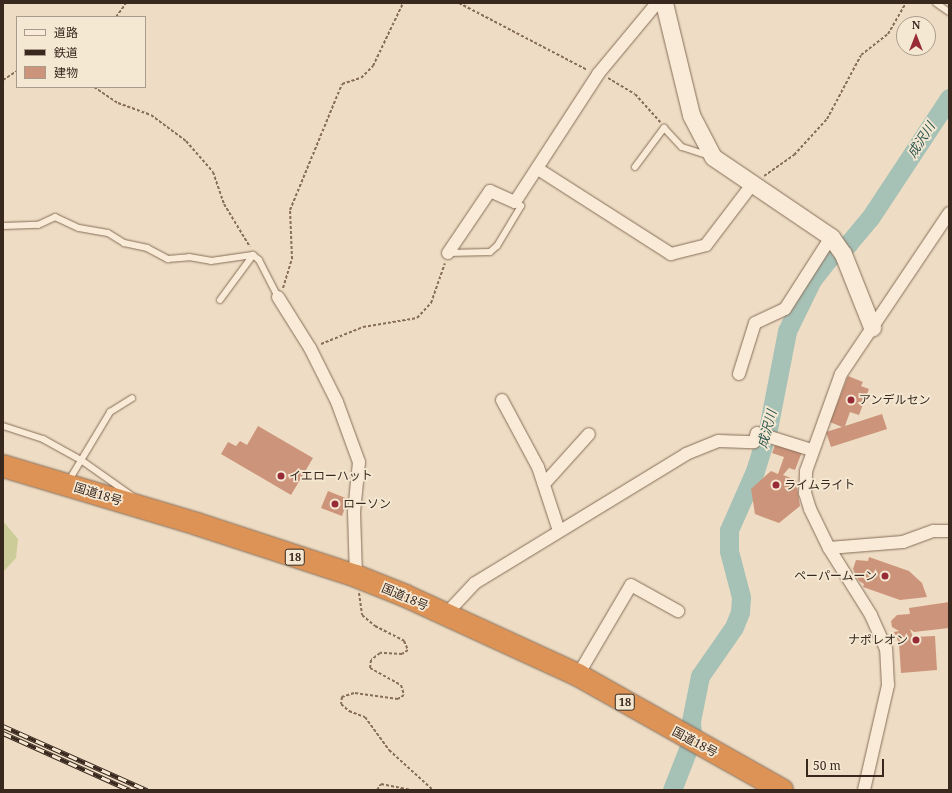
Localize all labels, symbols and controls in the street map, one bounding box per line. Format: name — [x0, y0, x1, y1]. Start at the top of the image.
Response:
legend — [16, 16, 146, 88]
north arrow — [896, 16, 936, 56]
text: N — [912, 17, 920, 32]
text: 道路 — [54, 24, 78, 41]
text: 鉄道 — [54, 44, 78, 61]
text: 建物 — [54, 64, 78, 81]
water label: 成沢川 — [904, 119, 938, 161]
place label: アンデルセン — [859, 393, 931, 407]
marker: アンデルセン — [846, 395, 856, 405]
water label: 成沢川 — [754, 408, 780, 450]
place label: イエローハット — [289, 469, 373, 483]
marker: イエローハット — [276, 471, 286, 481]
place label: ライムライト — [784, 478, 856, 492]
street label: 国道18号 — [72, 480, 124, 508]
marker: ライムライト — [771, 480, 781, 490]
place label: ローソン — [343, 497, 391, 511]
marker: ローソン — [330, 499, 340, 509]
road number: 18 — [284, 548, 306, 566]
place label: ペーパームーン — [793, 569, 877, 583]
marker: ペーパームーン — [880, 571, 890, 581]
street label: 国道18号 — [379, 581, 431, 613]
place label: ナポレオン — [848, 633, 908, 647]
marker: ナポレオン — [911, 635, 921, 645]
road number: 18 — [614, 693, 636, 711]
street label: 国道18号 — [670, 724, 720, 760]
scale bar — [808, 751, 886, 777]
text: 50 m — [813, 757, 841, 774]

